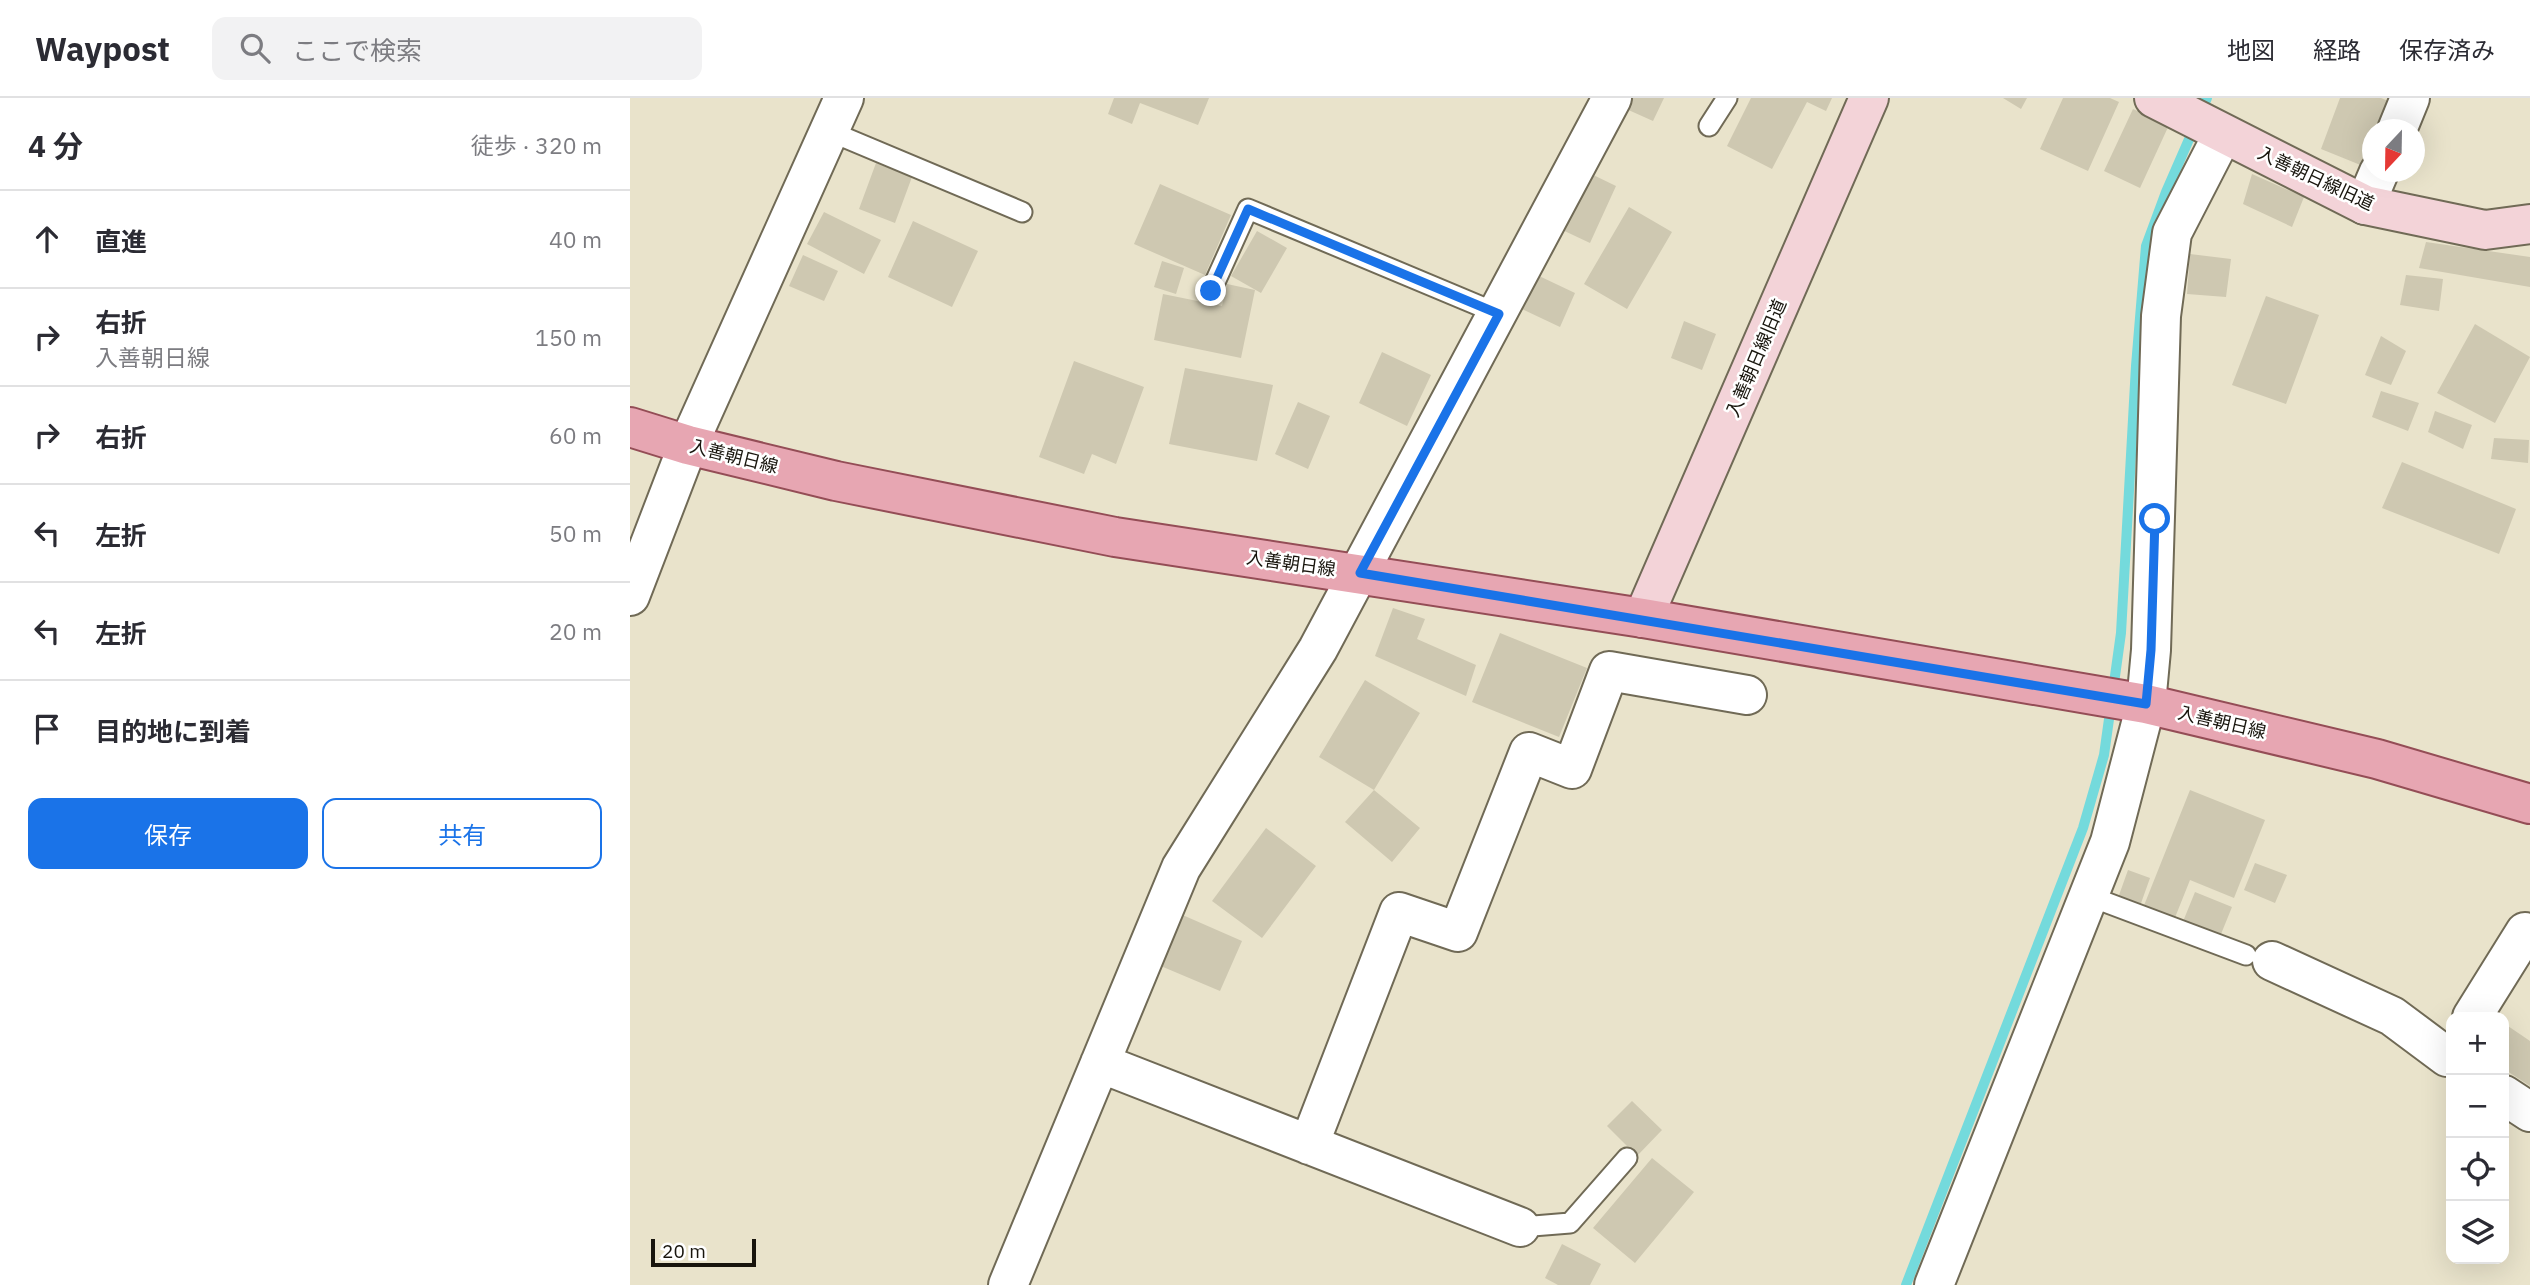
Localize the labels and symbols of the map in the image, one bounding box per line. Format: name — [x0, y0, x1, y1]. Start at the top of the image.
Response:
north arrow — [2362, 119, 2425, 182]
street label: 入善朝日線旧道 — [2254, 141, 2378, 215]
route end — [1195, 275, 1226, 306]
street label: 入善朝日線旧道 — [1721, 296, 1791, 420]
street label: 入善朝日線 — [688, 434, 780, 478]
route start — [2139, 503, 2170, 534]
street label: 入善朝日線 — [1245, 545, 1337, 581]
street label: 入善朝日線 — [2176, 701, 2268, 743]
scale bar — [651, 1236, 756, 1268]

